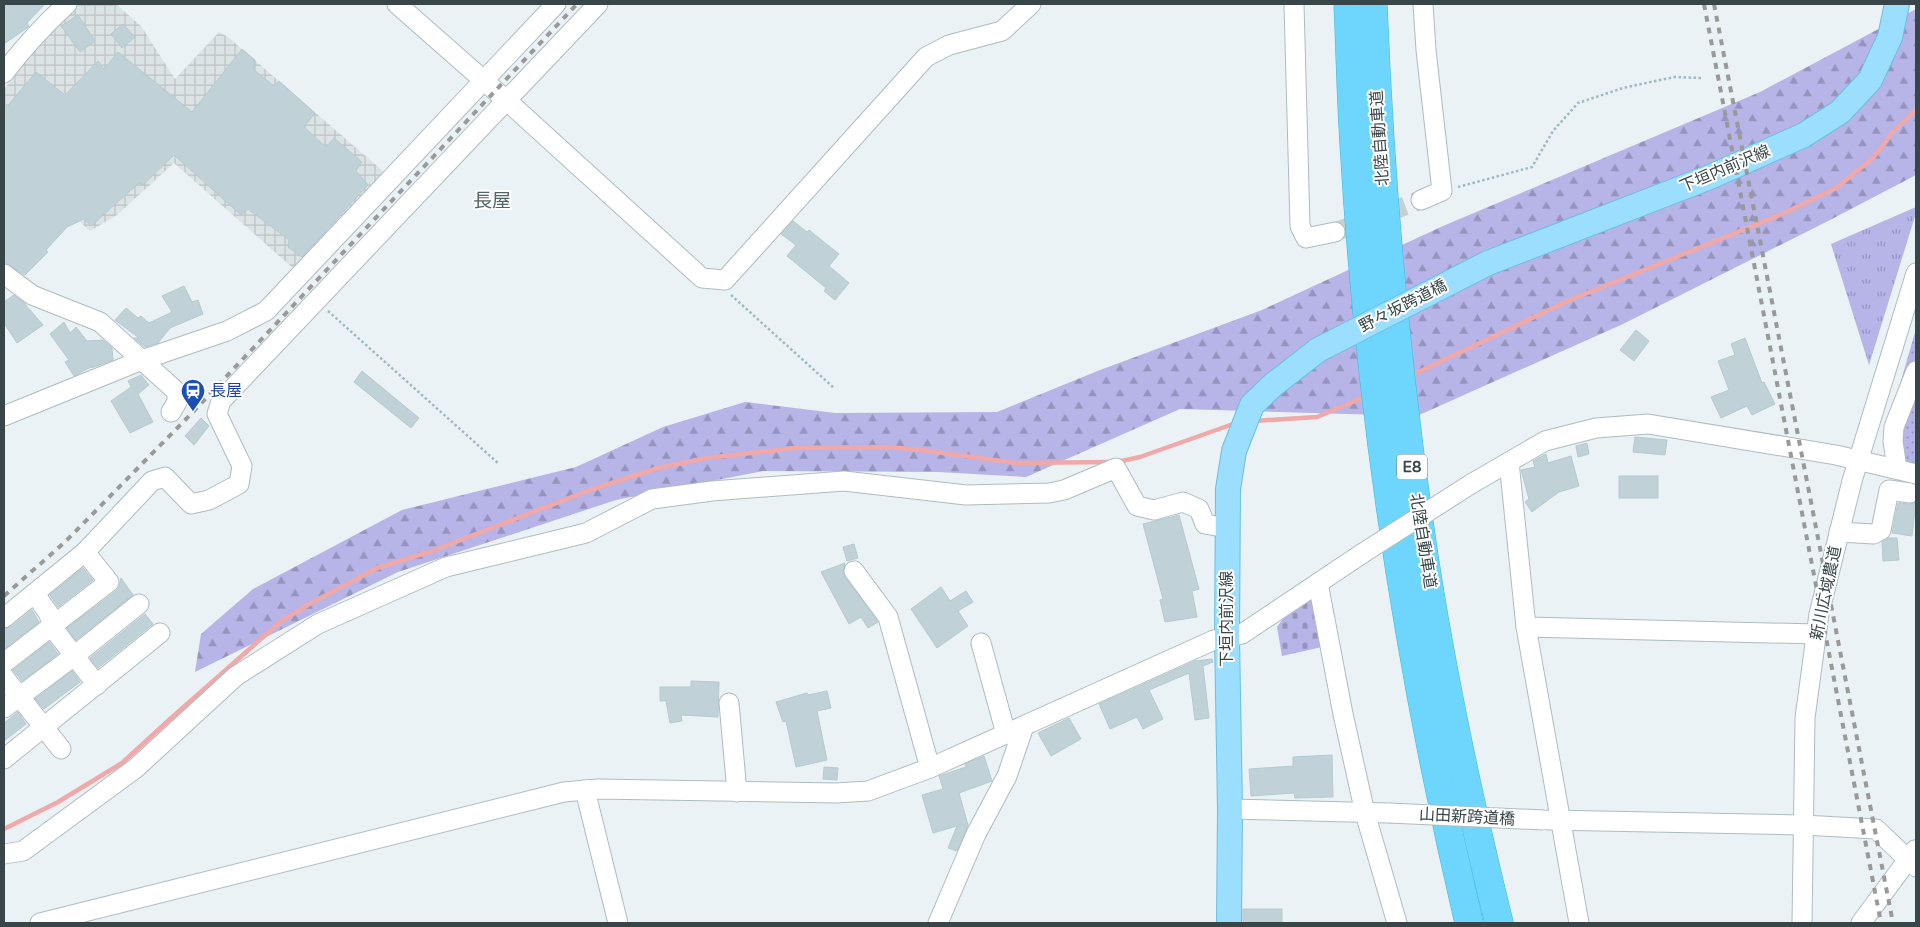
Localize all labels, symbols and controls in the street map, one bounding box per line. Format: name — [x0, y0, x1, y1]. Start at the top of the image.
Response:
street label: 北陸自動車道 — [1367, 89, 1393, 187]
street label: 下垣内前沢線 — [1677, 141, 1773, 197]
district label: 長屋 — [473, 190, 511, 212]
street label: 野々坂跨道橋 — [1356, 275, 1450, 337]
station icon: 長屋 — [180, 378, 206, 412]
place label: 長屋 — [210, 381, 242, 401]
road number: E8 — [1397, 454, 1427, 480]
street label: 北陸自動車道 — [1406, 492, 1440, 590]
street label: 新川広域農道 — [1806, 544, 1846, 642]
street label: 下垣内前沢線 — [1217, 571, 1237, 667]
street label: 山田新跨道橋 — [1419, 805, 1515, 829]

